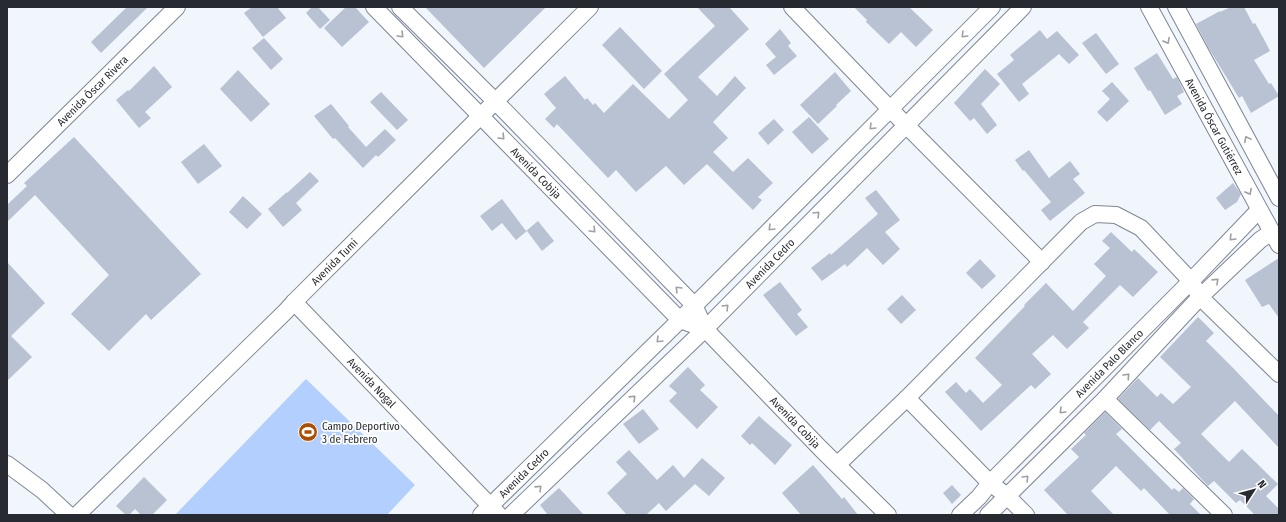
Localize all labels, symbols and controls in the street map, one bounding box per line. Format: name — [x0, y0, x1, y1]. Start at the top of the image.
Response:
one-way arrow — [396, 30, 404, 38]
one-way arrow — [961, 30, 969, 38]
one-way arrow — [1162, 37, 1170, 45]
street label: Avenida Óscar Rivera — [54, 53, 131, 129]
street label: Avenida Óscar Gutiérrez — [1183, 76, 1246, 177]
one-way arrow — [869, 122, 877, 129]
one-way arrow — [497, 132, 505, 140]
one-way arrow — [1244, 135, 1252, 143]
street label: Avenida Cobija — [508, 145, 564, 201]
one-way arrow — [1245, 188, 1252, 196]
one-way arrow — [812, 211, 820, 219]
one-way arrow — [768, 223, 776, 231]
one-way arrow — [588, 225, 596, 233]
one-way arrow — [1229, 233, 1237, 241]
street label: Avenida Tumi — [308, 236, 360, 288]
street label: Avenida Cedro — [742, 236, 797, 291]
one-way arrow — [1211, 279, 1219, 286]
one-way arrow — [675, 286, 683, 294]
one-way arrow — [721, 304, 729, 312]
street label: Avenida Palo Blanco — [1073, 326, 1146, 400]
one-way arrow — [656, 335, 664, 343]
street label: Avenida Nogal — [345, 355, 399, 410]
one-way arrow — [1122, 373, 1130, 381]
street label: Avenida Cobija — [768, 394, 823, 451]
one-way arrow — [628, 395, 636, 403]
one-way arrow — [1059, 406, 1067, 414]
place label: Campo Deportivo 3 de Febrero — [322, 420, 400, 446]
sports icon: Campo Deportivo 3 de Febrero — [297, 421, 319, 443]
street label: Avenida Cedro — [496, 446, 552, 500]
north arrow — [1234, 470, 1274, 510]
one-way arrow — [1021, 475, 1029, 483]
text: N — [1254, 478, 1269, 491]
one-way arrow — [534, 485, 542, 493]

